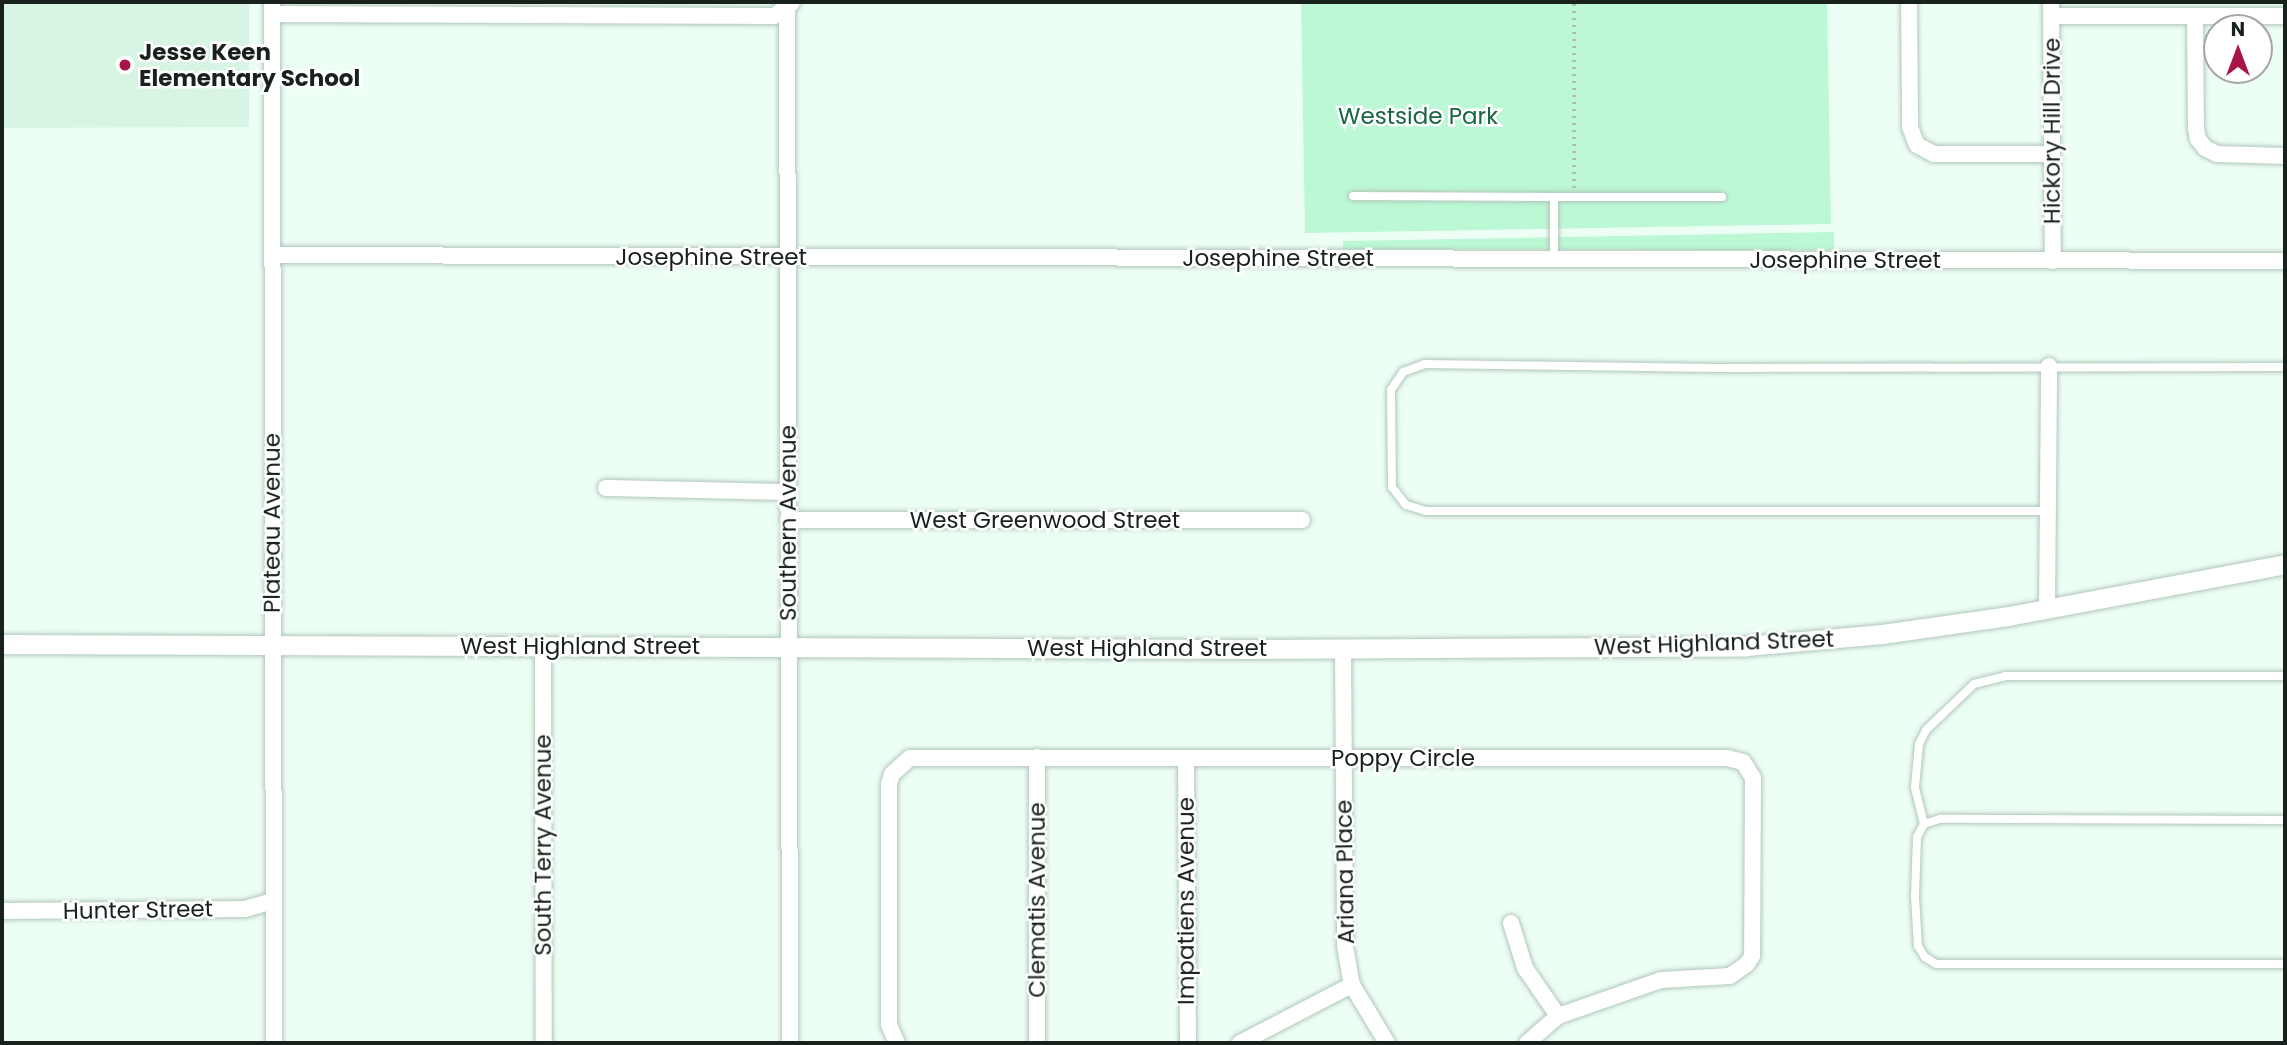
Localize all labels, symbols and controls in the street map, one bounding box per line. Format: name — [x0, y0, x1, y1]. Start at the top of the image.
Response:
north arrow — [2203, 14, 2273, 84]
text: N — [2231, 16, 2245, 43]
place label: Jesse Keen Elementary School — [139, 38, 360, 92]
street label: Hickory Hill Drive — [2038, 38, 2066, 224]
marker: Jesse Keen Elementary School — [117, 57, 133, 73]
park label: Westside Park — [1338, 102, 1498, 130]
street label: Josephine Street — [615, 243, 807, 271]
street label: Josephine Street — [1182, 244, 1374, 272]
street label: Josephine Street — [1749, 246, 1941, 274]
street label: Southern Avenue — [774, 425, 802, 621]
street label: Plateau Avenue — [258, 433, 286, 613]
street label: West Greenwood Street — [910, 506, 1180, 534]
street label: West Highland Street — [1594, 625, 1834, 661]
street label: West Highland Street — [460, 632, 700, 660]
street label: West Highland Street — [1027, 634, 1267, 662]
street label: South Terry Avenue — [529, 734, 557, 956]
street label: Poppy Circle — [1331, 744, 1475, 772]
street label: Impatiens Avenue — [1172, 797, 1200, 1005]
street label: Ariana Place — [1330, 800, 1360, 944]
street label: Clematis Avenue — [1023, 802, 1051, 998]
street label: Hunter Street — [63, 895, 213, 925]

